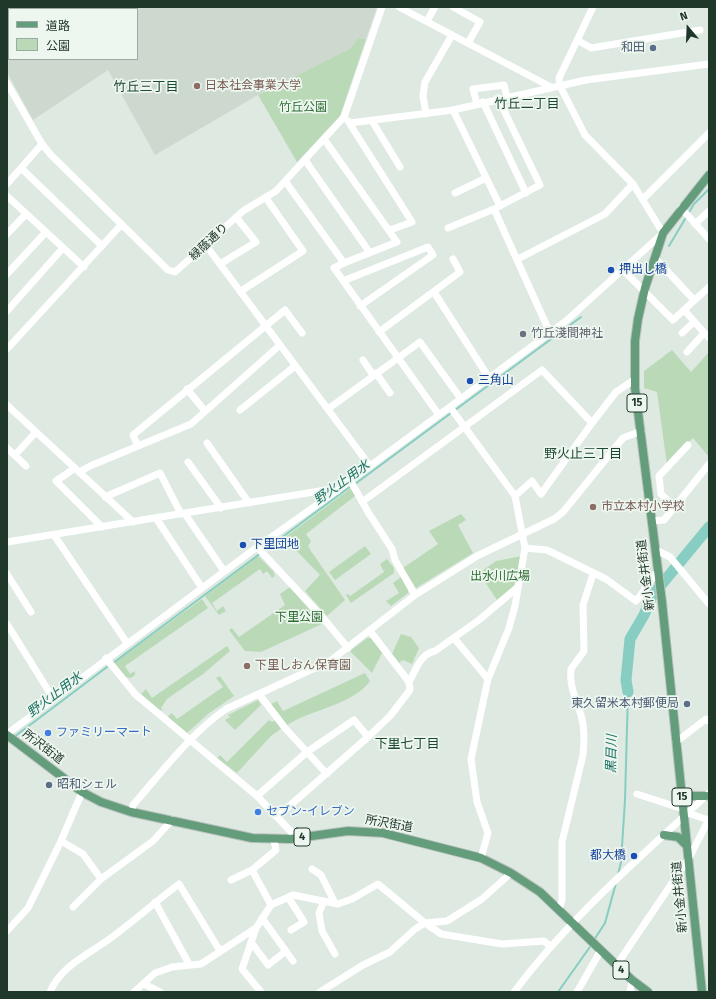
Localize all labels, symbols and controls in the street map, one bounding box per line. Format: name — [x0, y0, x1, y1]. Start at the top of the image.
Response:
legend — [8, 8, 138, 60]
north arrow — [668, 8, 708, 48]
text: N — [678, 9, 689, 24]
text: 道路 — [46, 19, 70, 33]
text: 公園 — [46, 39, 70, 53]
place label: 和田 — [621, 41, 645, 55]
marker: 和田 — [648, 43, 658, 53]
district label: 竹丘三丁目 — [114, 79, 178, 95]
place label: 日本社会事業大学 — [205, 79, 301, 93]
marker: 日本社会事業大学 — [192, 81, 202, 91]
district label: 竹丘二丁目 — [495, 96, 559, 112]
park label: 竹丘公園 — [279, 101, 327, 115]
street label: 緑蔭通り — [187, 220, 231, 264]
place label: 押出し橋 — [619, 263, 667, 277]
marker: 押出し橋 — [606, 265, 616, 275]
place label: 竹丘淺間神社 — [531, 327, 603, 341]
marker: 竹丘淺間神社 — [518, 329, 528, 339]
place label: 三角山 — [478, 374, 514, 388]
marker: 三角山 — [465, 376, 475, 386]
road number: 15 — [627, 394, 647, 412]
district label: 野火止三丁目 — [544, 446, 622, 462]
water label: 野火止用水 — [311, 458, 373, 508]
place label: 市立本村小学校 — [601, 500, 685, 514]
marker: 市立本村小学校 — [588, 502, 598, 512]
place label: 下里団地 — [251, 538, 299, 552]
street label: 新小金井街道 — [634, 538, 658, 612]
marker: 下里団地 — [238, 540, 248, 550]
park label: 出水川広場 — [470, 570, 530, 584]
park label: 下里公園 — [275, 611, 323, 625]
place label: 下里しおん保育園 — [255, 659, 351, 673]
marker: 下里しおん保育園 — [242, 661, 252, 671]
water label: 野火止用水 — [24, 669, 86, 721]
place label: 東久留米本村郵便局 — [571, 697, 679, 711]
marker: 東久留米本村郵便局 — [682, 699, 692, 709]
place label: ファミリーマート — [56, 726, 152, 740]
street label: 所沢街道 — [19, 727, 67, 767]
marker: ファミリーマート — [43, 728, 53, 738]
water label: 黒目川 — [604, 734, 620, 774]
district label: 下里七丁目 — [375, 736, 439, 752]
place label: 昭和シェル — [57, 778, 117, 792]
marker: 昭和シェル — [44, 780, 54, 790]
road number: 15 — [672, 788, 692, 806]
place label: セブン-イレブン — [266, 805, 355, 819]
marker: セブン-イレブン — [253, 807, 263, 817]
street label: 所沢街道 — [364, 813, 414, 835]
road number: 4 — [294, 828, 310, 846]
place label: 都大橋 — [590, 849, 626, 863]
marker: 都大橋 — [629, 851, 639, 861]
street label: 新小金井街道 — [670, 861, 690, 933]
road number: 4 — [613, 961, 629, 979]

